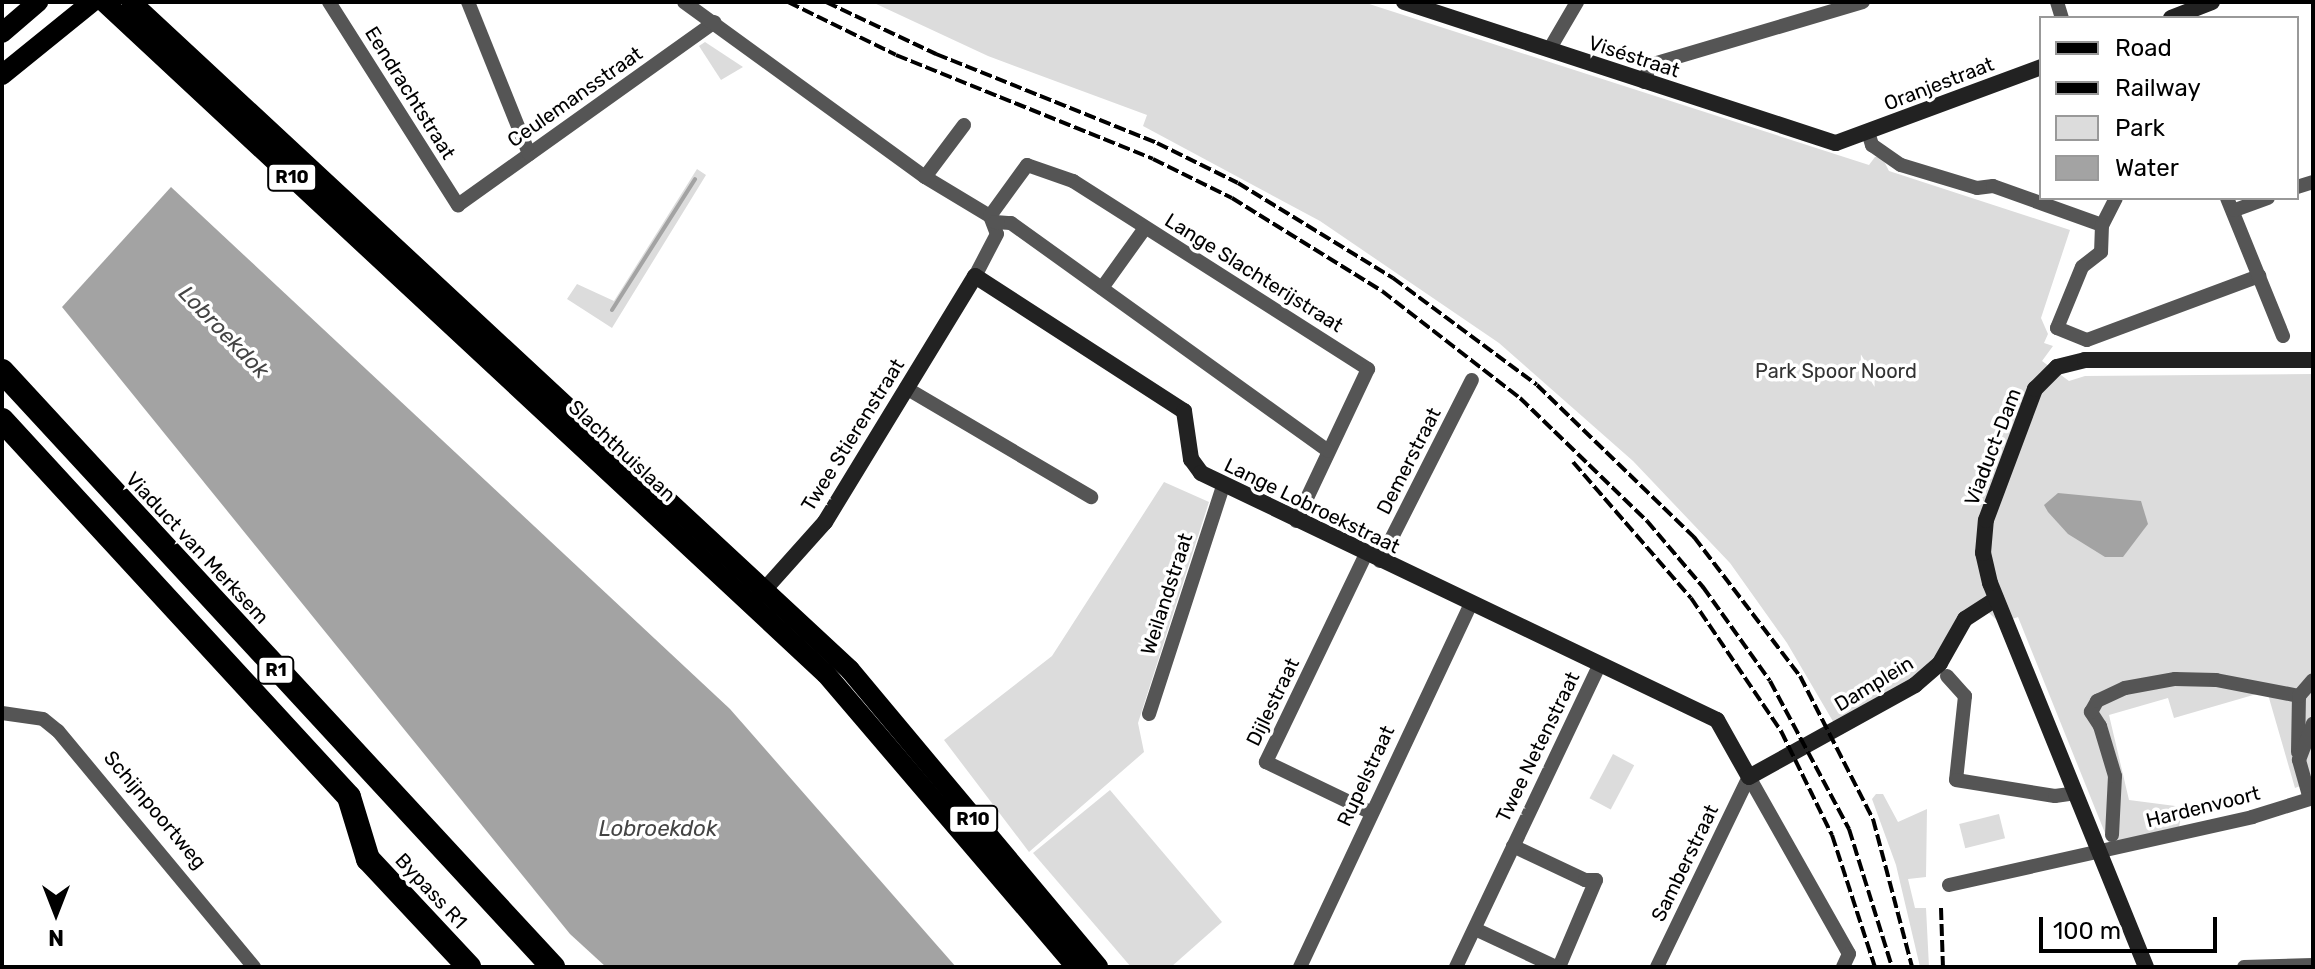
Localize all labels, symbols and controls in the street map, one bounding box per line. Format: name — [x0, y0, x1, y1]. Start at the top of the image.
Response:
legend — [2039, 16, 2299, 200]
street label: Eendrachtstraat — [360, 22, 460, 164]
street label: Viséstraat — [1585, 31, 1683, 83]
text: Road — [2115, 34, 2172, 62]
street label: Ceulemansstraat — [503, 42, 647, 152]
street label: Oranjestraat — [1881, 52, 1997, 116]
text: Railway — [2115, 74, 2201, 102]
text: Park — [2115, 114, 2165, 142]
text: Water — [2115, 154, 2179, 182]
road number: R10 — [266, 163, 318, 191]
street label: Lange Slachterijstraat — [1160, 208, 1348, 338]
water label: Lobroekdok — [173, 280, 275, 384]
street label: Twee Stierenstraat — [796, 354, 910, 516]
park label: Park Spoor Noord — [1755, 359, 1917, 383]
street label: Viaduct-Dam — [1960, 385, 2026, 509]
street label: Slachthuislaan — [564, 395, 680, 507]
street label: Demerstraat — [1372, 404, 1446, 518]
street label: Lange Lobroekstraat — [1220, 453, 1404, 559]
street label: Viaduct van Merksem — [120, 467, 274, 629]
street label: Weilandstraat — [1136, 530, 1198, 658]
street label: Damplein — [1830, 651, 1918, 717]
street label: Dijlestraat — [1241, 654, 1305, 750]
road number: R1 — [256, 656, 296, 684]
street label: Twee Netenstraat — [1491, 668, 1585, 826]
street label: Rupelstraat — [1332, 722, 1400, 830]
street label: Schijnpoortweg — [99, 746, 211, 874]
street label: Hardenvoort — [2143, 781, 2263, 833]
street label: Samberstraat — [1646, 801, 1724, 925]
road number: R10 — [947, 805, 999, 833]
water label: Lobroekdok — [599, 816, 717, 842]
street label: Bypass R1 — [390, 848, 472, 934]
north arrow — [16, 873, 96, 953]
scale bar — [2043, 901, 2221, 951]
text: 100 m — [2053, 917, 2121, 945]
text: N — [48, 924, 64, 951]

